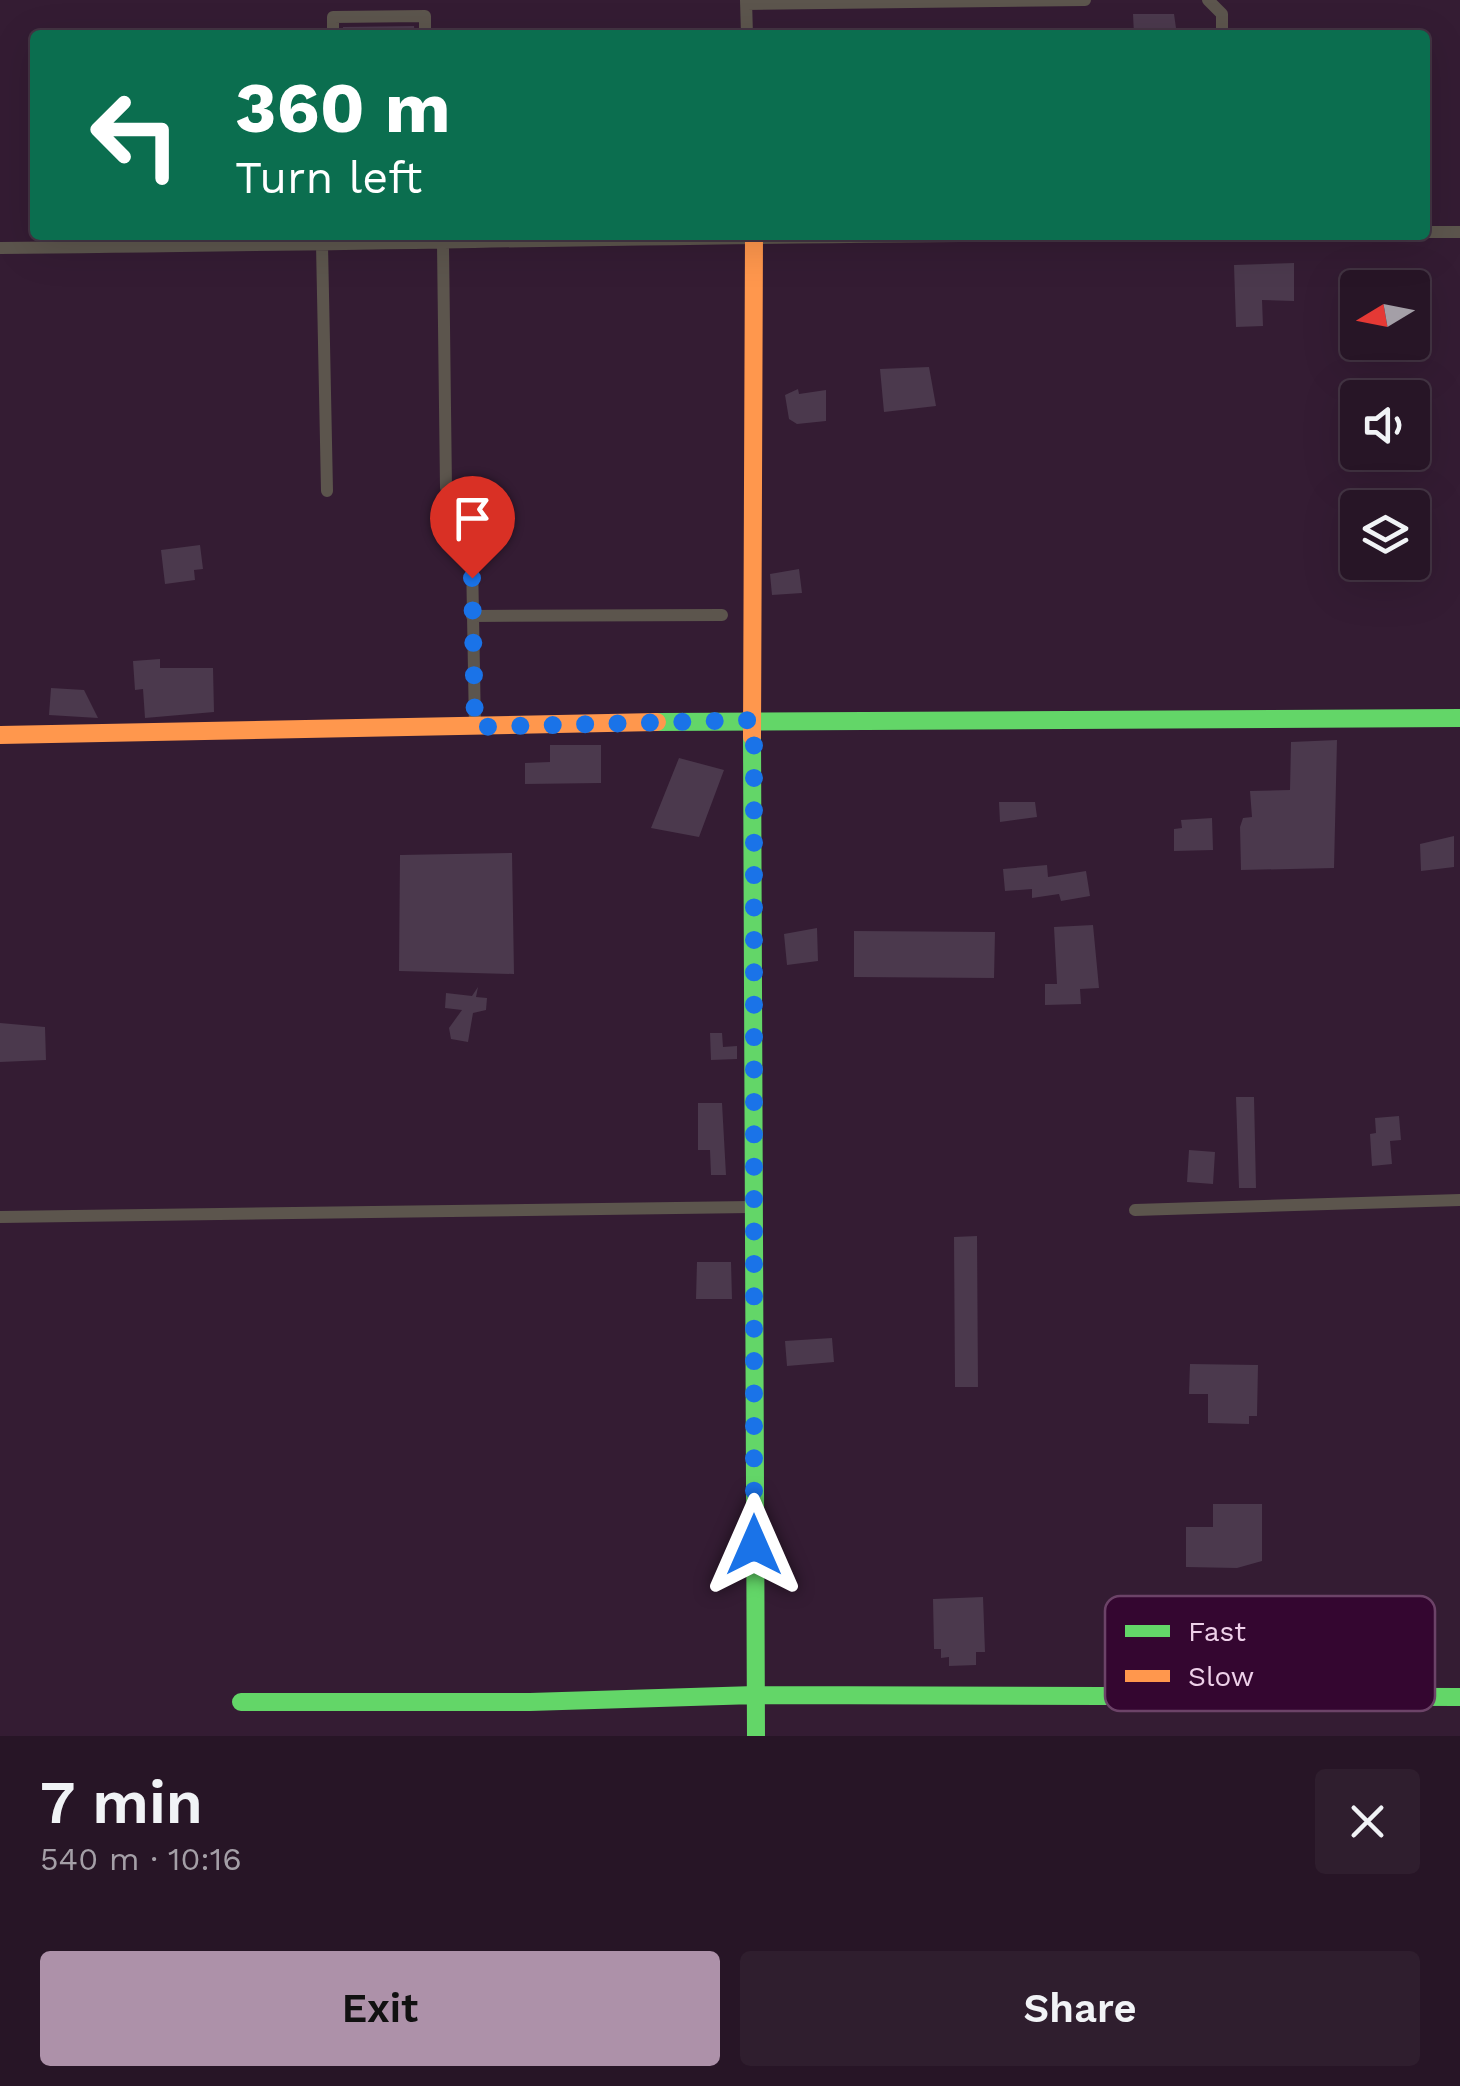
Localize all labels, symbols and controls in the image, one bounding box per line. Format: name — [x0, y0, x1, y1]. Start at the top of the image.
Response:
text: 360 m — [235, 67, 451, 149]
icon: left — [70, 70, 200, 200]
text: Turn left — [235, 151, 422, 204]
north arrow — [1340, 270, 1430, 360]
map controls — [1340, 270, 1430, 580]
button: sound — [1340, 380, 1430, 470]
pin — [430, 476, 515, 579]
button: layers — [1340, 490, 1430, 580]
icon: arrive — [445, 491, 500, 546]
position arrow — [702, 1493, 806, 1597]
legend — [1105, 1596, 1435, 1711]
text: Fast — [1188, 1615, 1246, 1648]
text: Slow — [1188, 1660, 1254, 1693]
text: 7 min — [40, 1767, 203, 1838]
button: close — [1315, 1769, 1420, 1874]
text: 540 m · 10:16 — [40, 1840, 242, 1878]
button: Exit — [40, 1951, 720, 2066]
button: Share — [740, 1951, 1420, 2066]

